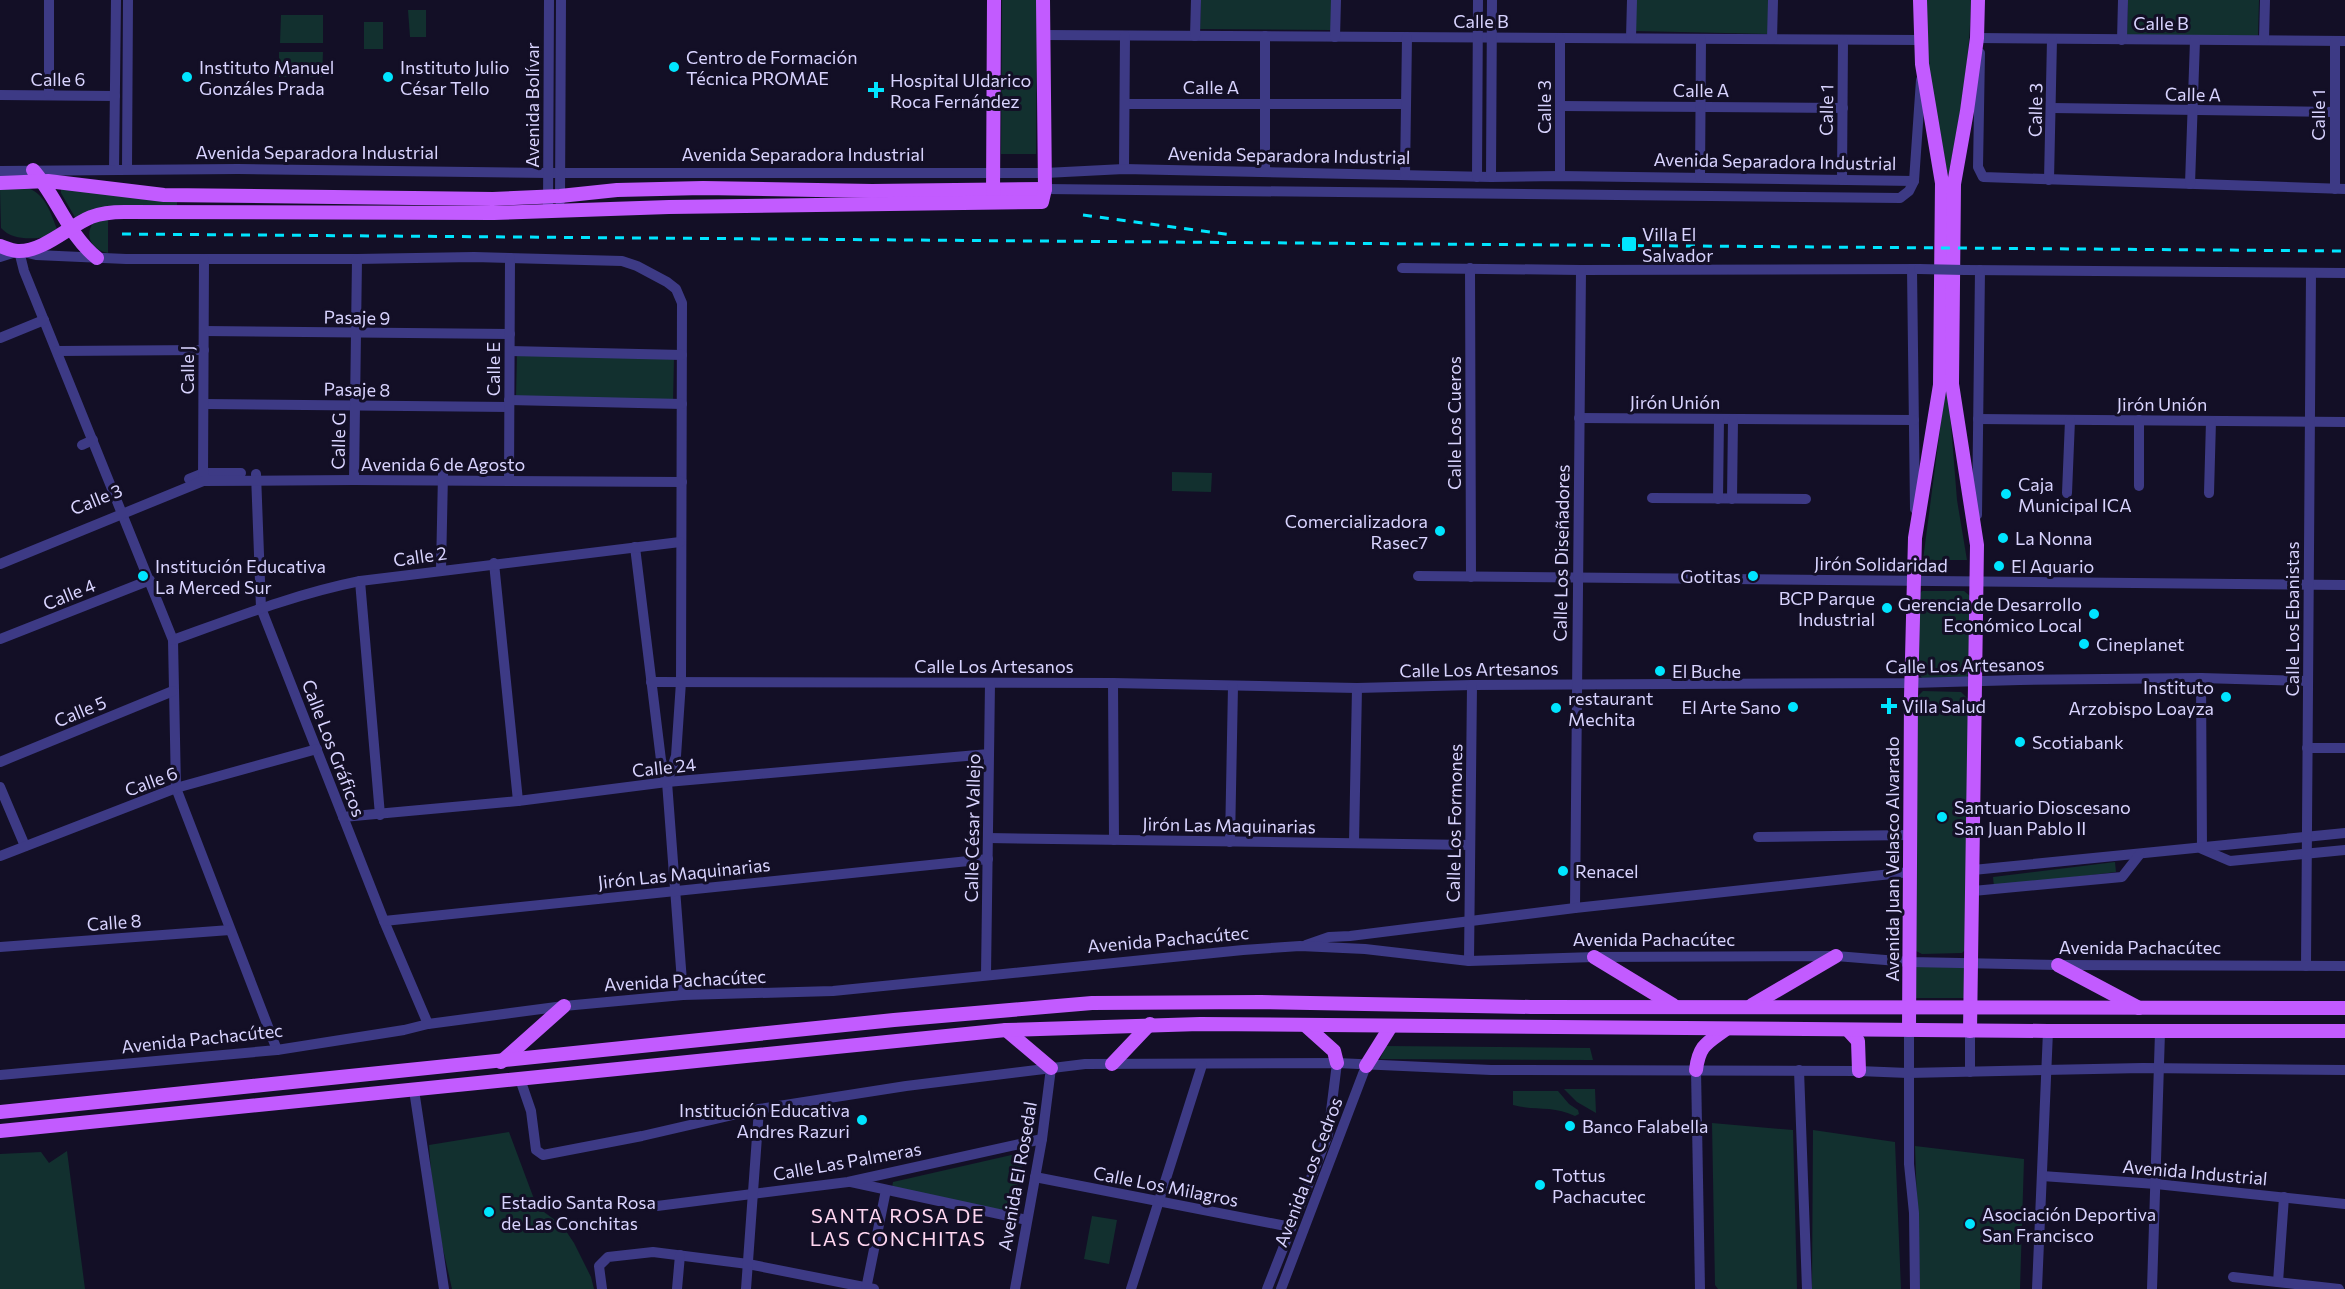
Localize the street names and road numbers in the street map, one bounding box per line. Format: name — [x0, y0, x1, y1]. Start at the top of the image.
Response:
street label: Calle B — [1453, 10, 1509, 32]
street label: Calle B — [2133, 12, 2189, 34]
street label: Avenida Bolívar — [521, 42, 543, 168]
street label: Calle 6 — [31, 68, 85, 90]
street label: Calle A — [1183, 76, 1239, 98]
street label: Calle A — [1673, 79, 1729, 101]
street label: Calle 3 — [1533, 80, 1555, 134]
street label: Calle 3 — [2024, 83, 2046, 137]
street label: Calle A — [2165, 83, 2221, 105]
street label: Calle 1 — [1815, 84, 1837, 136]
street label: Calle 1 — [2307, 89, 2329, 141]
street label: Avenida Separadora Industrial — [195, 141, 439, 163]
street label: Avenida Separadora Industrial — [1167, 142, 1411, 168]
street label: Avenida Separadora Industrial — [681, 143, 925, 165]
street label: Avenida Separadora Industrial — [1653, 148, 1897, 174]
street label: Pasaje 9 — [323, 305, 391, 329]
street label: Calle E — [482, 342, 504, 396]
street label: Calle J — [176, 345, 198, 395]
street label: Calle Los Cueros — [1443, 356, 1465, 490]
street label: Pasaje 8 — [323, 377, 391, 401]
street label: Jirón Unión — [1630, 391, 1720, 413]
street label: Jirón Unión — [2117, 393, 2207, 415]
street label: Calle G — [327, 412, 349, 470]
street label: Avenida 6 de Agosto — [361, 453, 525, 475]
street label: Calle Los Diseñadores — [1548, 464, 1574, 642]
street label: Calle 3 — [67, 479, 125, 519]
street label: Calle 2 — [392, 541, 448, 571]
street label: Calle Los Ebanistas — [2281, 541, 2303, 697]
street label: Jirón Solidaridad — [1814, 552, 1948, 576]
street label: Calle 4 — [40, 573, 99, 614]
street label: Calle Los Artesanos — [1885, 653, 2045, 677]
street label: Calle Los Artesanos — [914, 655, 1074, 677]
street label: Calle Los Artesanos — [1399, 657, 1559, 681]
street label: Calle Los Gráficos — [298, 676, 370, 820]
street label: Calle 5 — [51, 691, 109, 731]
street label: Avenida Juan Velasco Alvarado — [1881, 736, 1903, 982]
street label: Calle Los Formones — [1442, 743, 1466, 903]
street label: Calle 24 — [631, 753, 697, 781]
street label: Calle César Vallejo — [960, 753, 984, 903]
street label: Calle 6 — [122, 761, 180, 801]
street label: Jirón Las Maquinarias — [1142, 812, 1316, 838]
street label: Jirón Las Maquinarias — [597, 853, 771, 893]
street label: Calle 8 — [86, 909, 142, 935]
street label: Avenida Pachacútec — [1086, 921, 1250, 957]
street label: Avenida Pachacútec — [1573, 928, 1735, 950]
street label: Avenida Pachacútec — [2059, 936, 2221, 958]
street label: Avenida Pachacútec — [603, 965, 767, 995]
street label: Avenida Pachacútec — [120, 1019, 284, 1057]
street label: Avenida Los Cedros — [1269, 1094, 1347, 1250]
street label: Avenida El Rosedal — [993, 1100, 1041, 1252]
street label: Calle Las Palmeras — [771, 1137, 923, 1185]
street label: Avenida Industrial — [2122, 1155, 2268, 1189]
street label: Calle Los Milagros — [1091, 1161, 1241, 1211]

